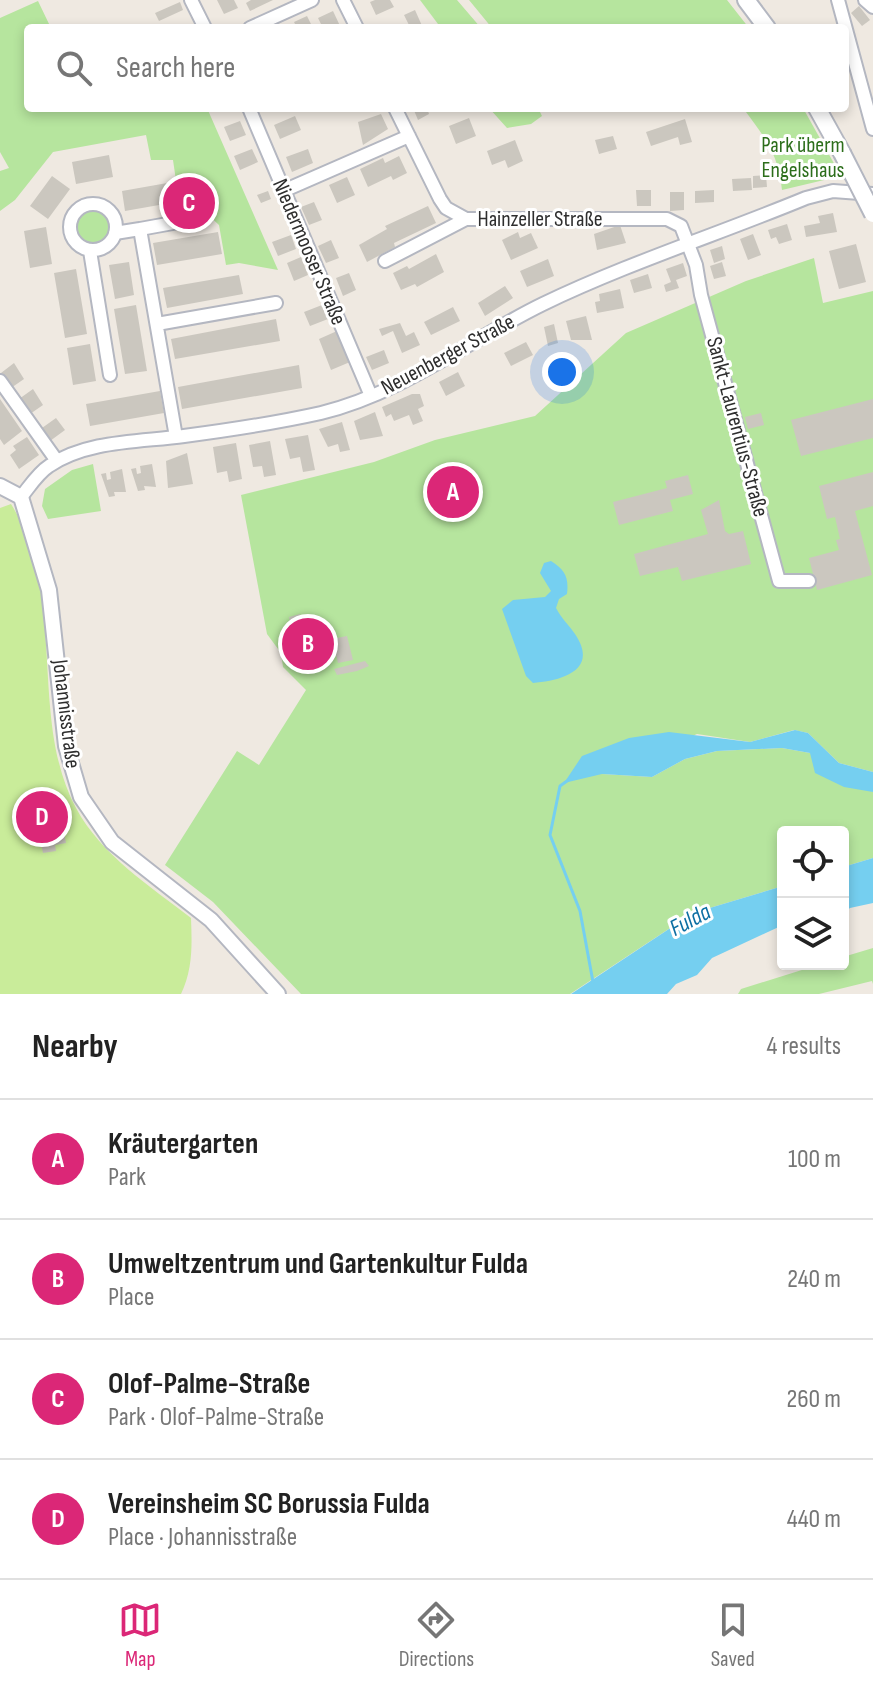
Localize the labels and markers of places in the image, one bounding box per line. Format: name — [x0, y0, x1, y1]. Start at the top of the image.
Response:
pin: C — [163, 173, 215, 233]
pin: A — [427, 462, 479, 522]
pin: B — [282, 614, 334, 674]
pin: D — [16, 787, 68, 847]

